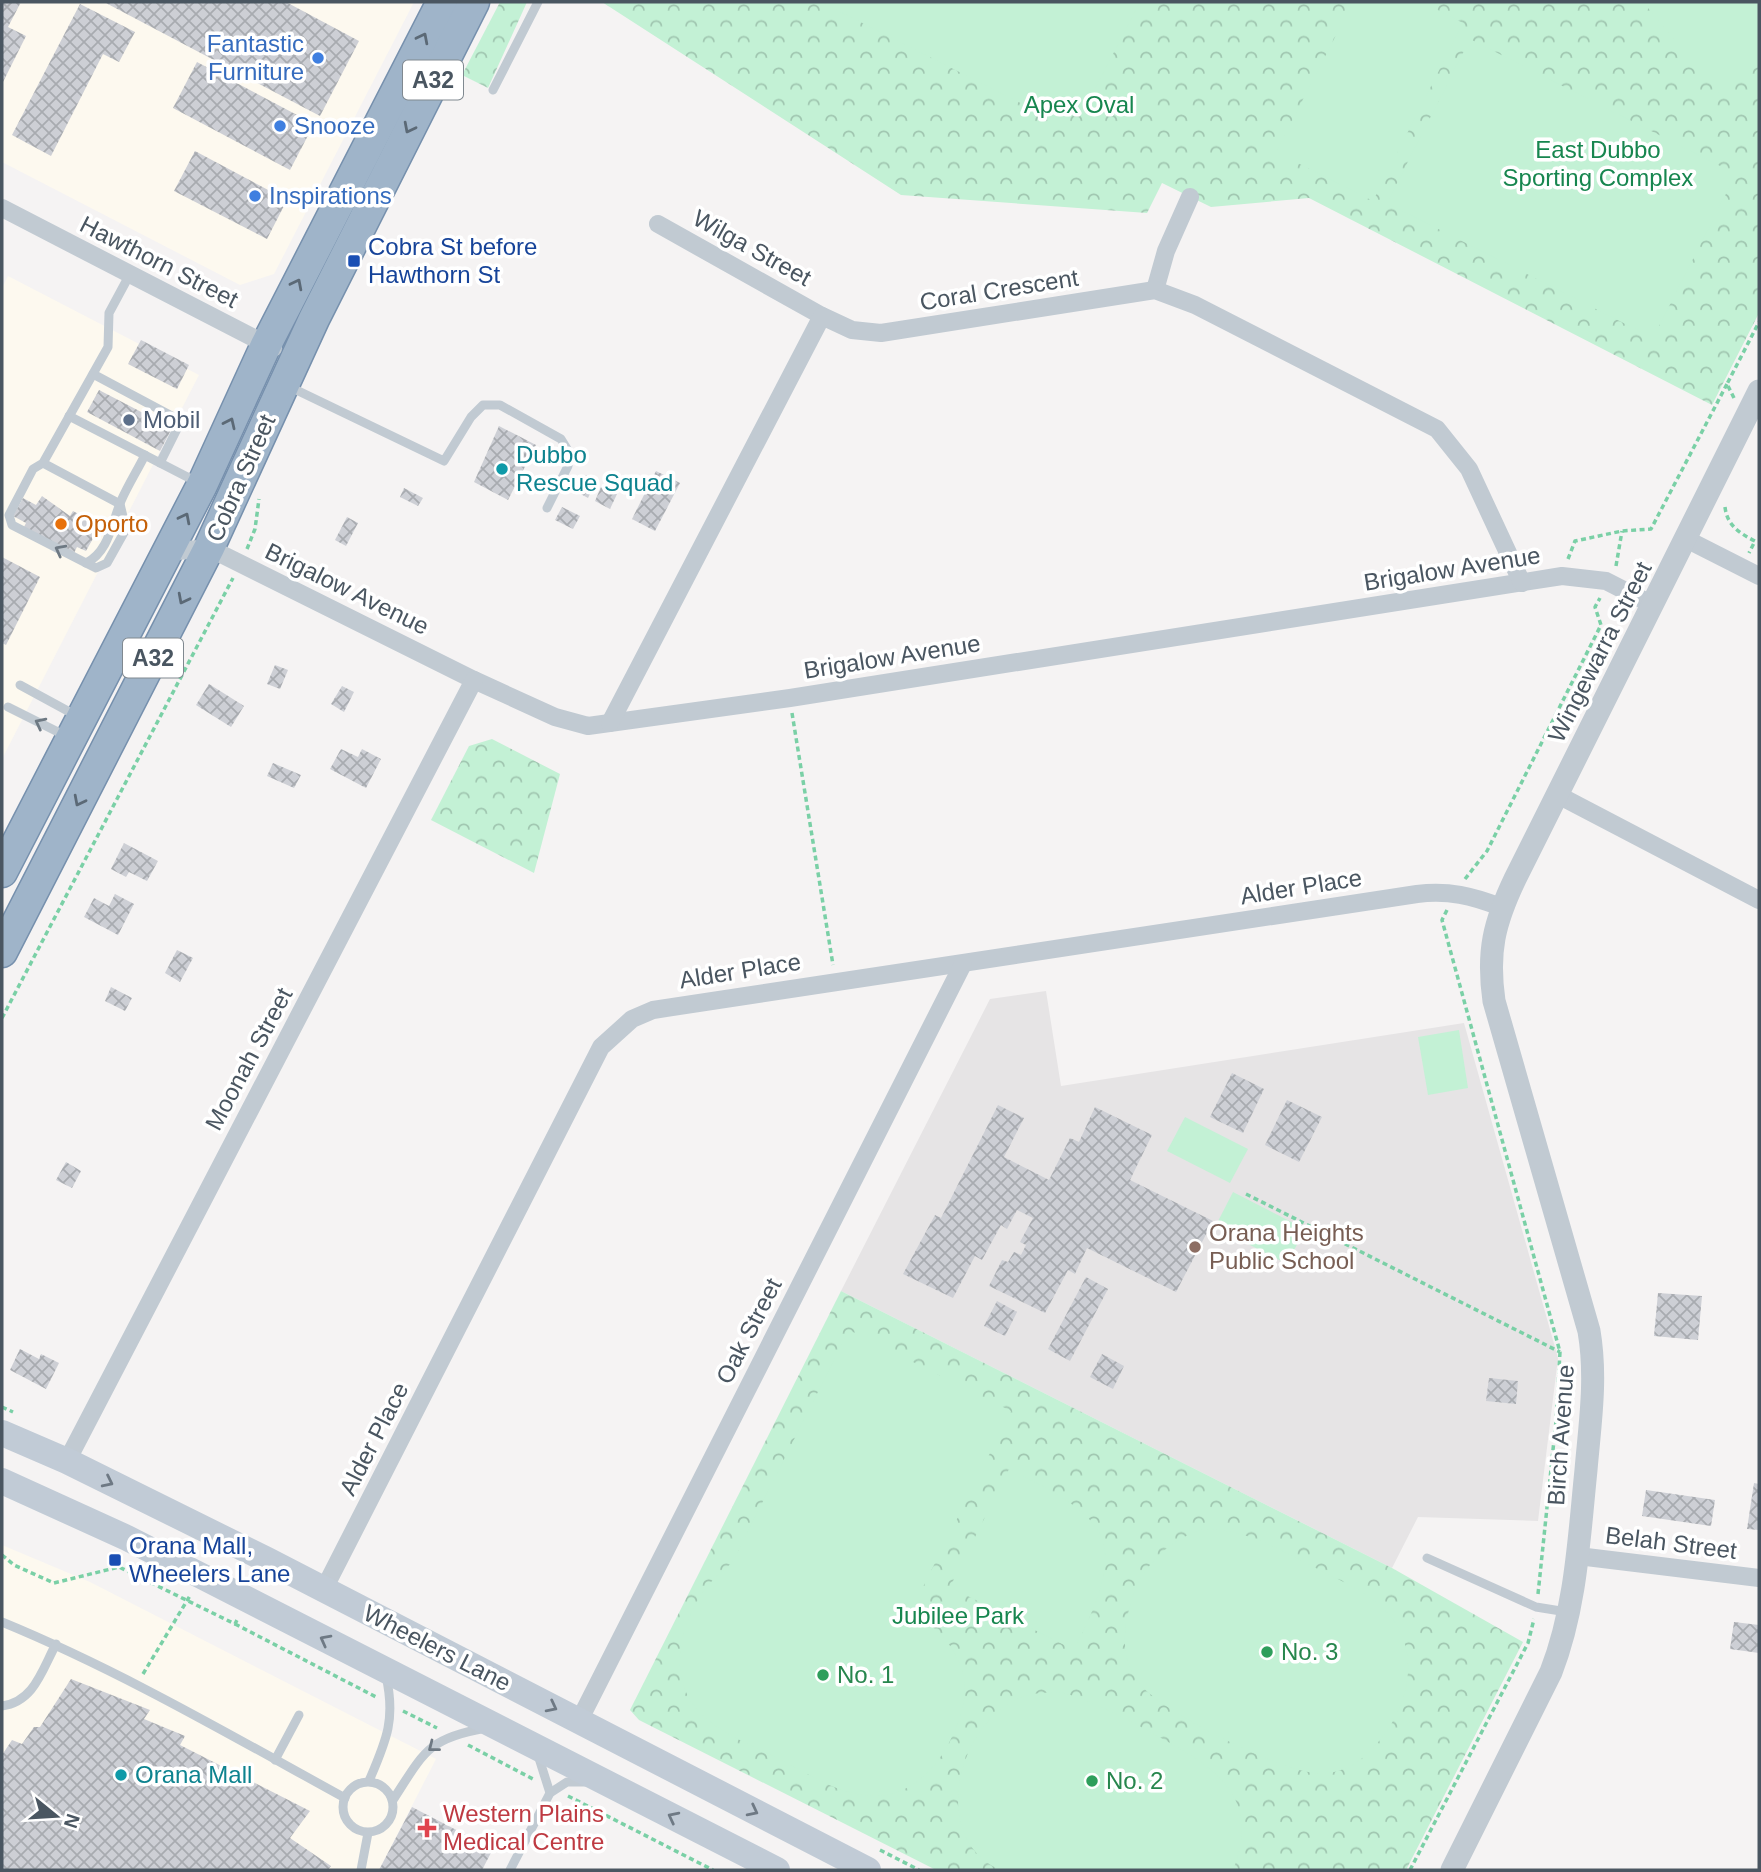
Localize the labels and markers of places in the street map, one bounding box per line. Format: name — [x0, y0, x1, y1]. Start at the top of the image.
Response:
place label: Fantastic Furniture — [207, 30, 304, 85]
marker: Fantastic Furniture — [310, 50, 326, 66]
place label: Snooze — [294, 112, 375, 139]
marker: Snooze — [272, 118, 288, 134]
place label: Inspirations — [269, 182, 392, 209]
marker: Inspirations — [247, 188, 263, 204]
place label: Cobra St before Hawthorn St — [368, 233, 537, 288]
marker: Cobra St before Hawthorn St — [346, 253, 362, 269]
place label: Mobil — [143, 406, 200, 433]
marker: Mobil — [121, 412, 137, 428]
place label: Dubbo Rescue Squad — [516, 441, 673, 496]
marker: Dubbo Rescue Squad — [494, 461, 510, 477]
place label: Oporto — [75, 510, 148, 537]
marker: Oporto — [53, 516, 69, 532]
place label: Orana Heights Public School — [1209, 1219, 1364, 1274]
marker: Orana Heights Public School — [1187, 1239, 1203, 1255]
place label: Orana Mall, Wheelers Lane — [129, 1532, 290, 1587]
marker: Orana Mall, Wheelers Lane — [107, 1552, 123, 1568]
place label: No. 3 — [1281, 1638, 1338, 1665]
marker: No. 3 — [1259, 1644, 1275, 1660]
place label: No. 1 — [837, 1661, 894, 1688]
marker: No. 1 — [815, 1667, 831, 1683]
place label: Orana Mall — [135, 1761, 252, 1788]
marker: Orana Mall — [113, 1767, 129, 1783]
place label: No. 2 — [1106, 1767, 1163, 1794]
marker: No. 2 — [1084, 1773, 1100, 1789]
place label: Western Plains Medical Centre — [443, 1800, 604, 1855]
marker: Western Plains Medical Centre — [417, 1818, 437, 1838]

